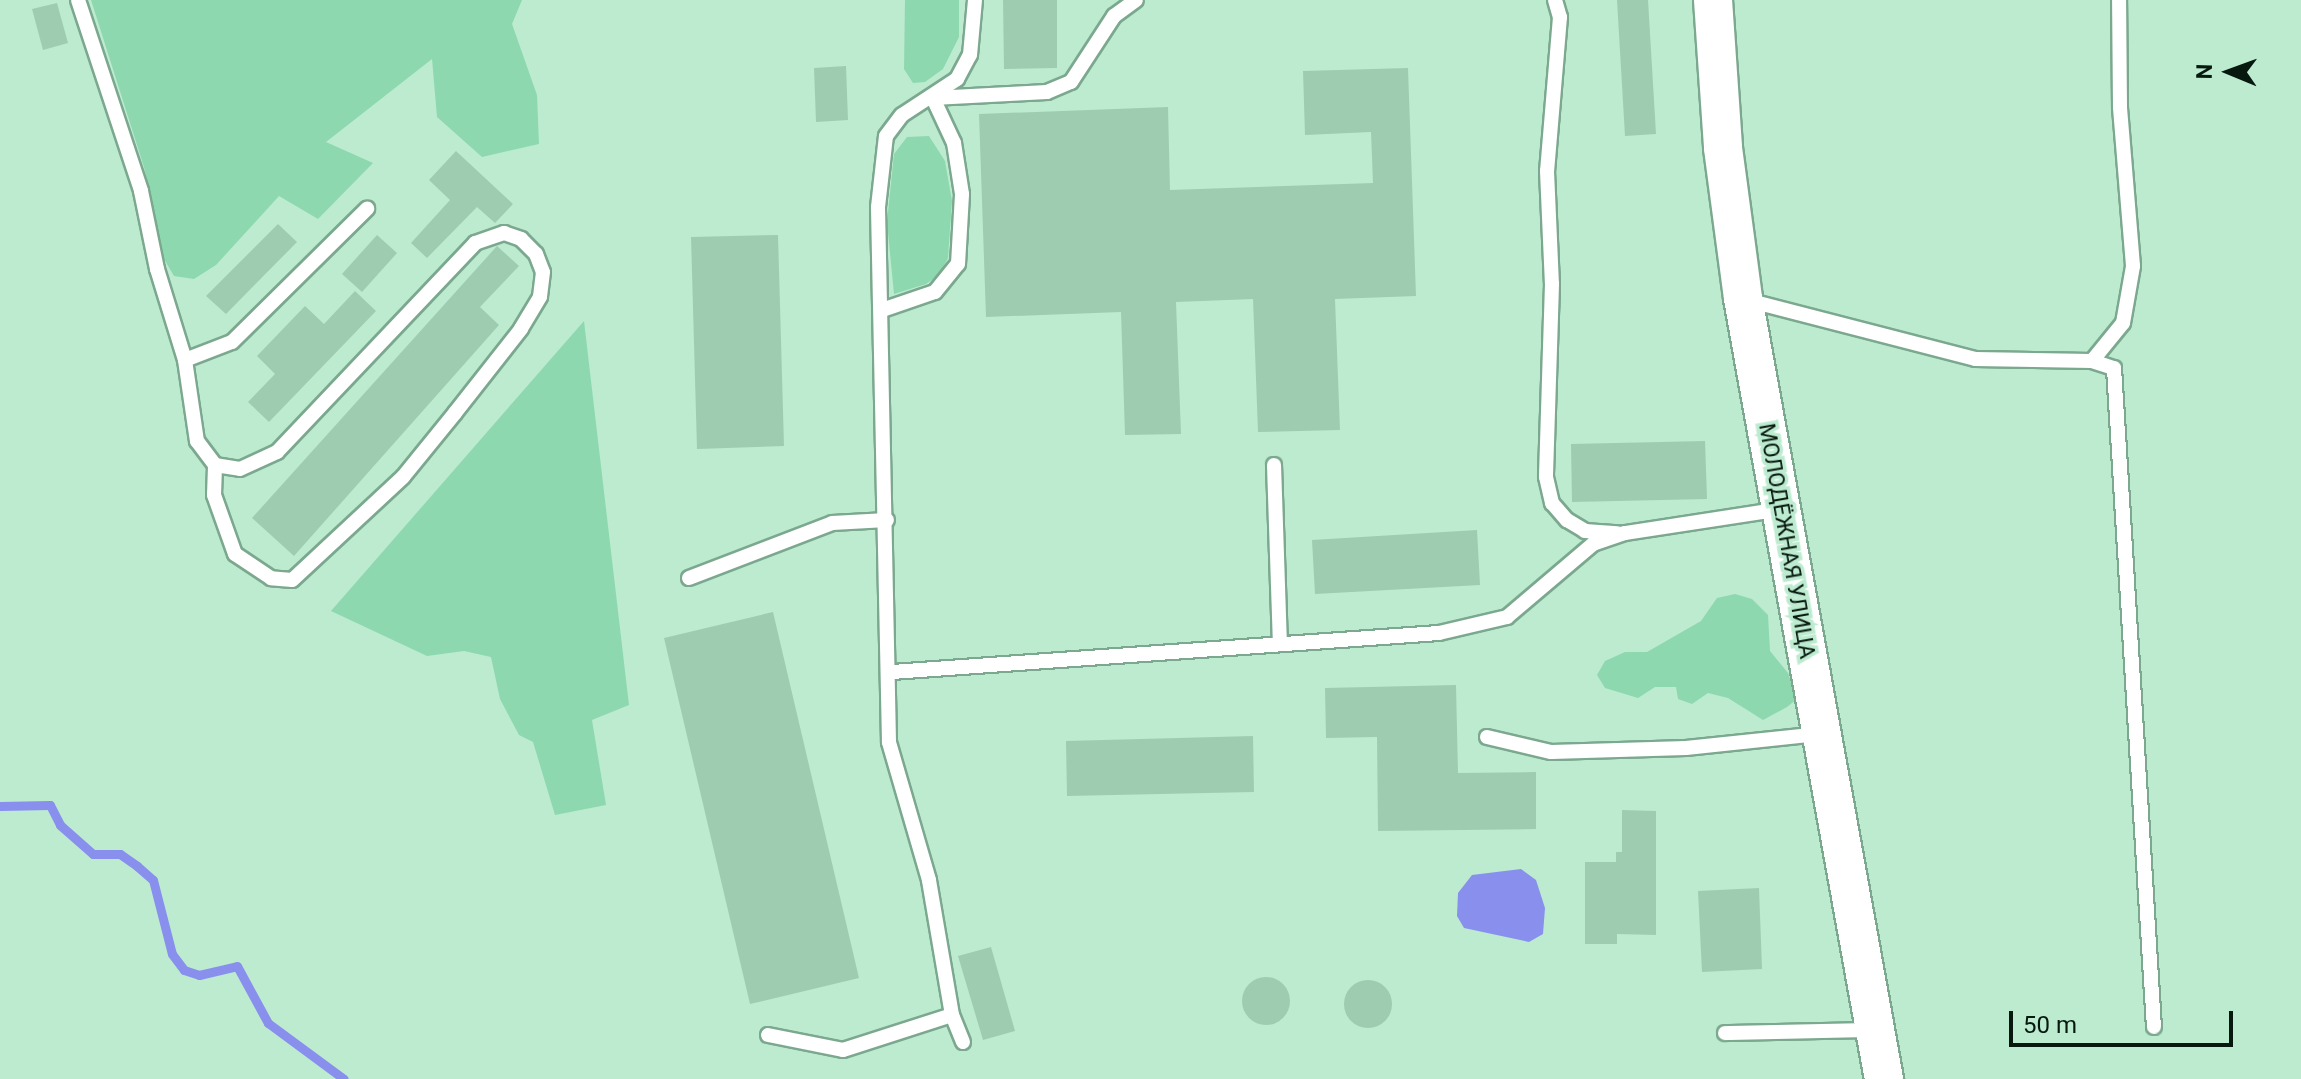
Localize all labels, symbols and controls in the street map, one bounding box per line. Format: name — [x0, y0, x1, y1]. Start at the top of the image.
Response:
north arrow — [2189, 32, 2269, 112]
text: N — [2192, 64, 2217, 80]
street label: МОЛОДЁЖНАЯ УЛИЦА — [1753, 421, 1821, 661]
scale bar — [2013, 995, 2237, 1045]
text: 50 m — [2023, 1011, 2077, 1039]

